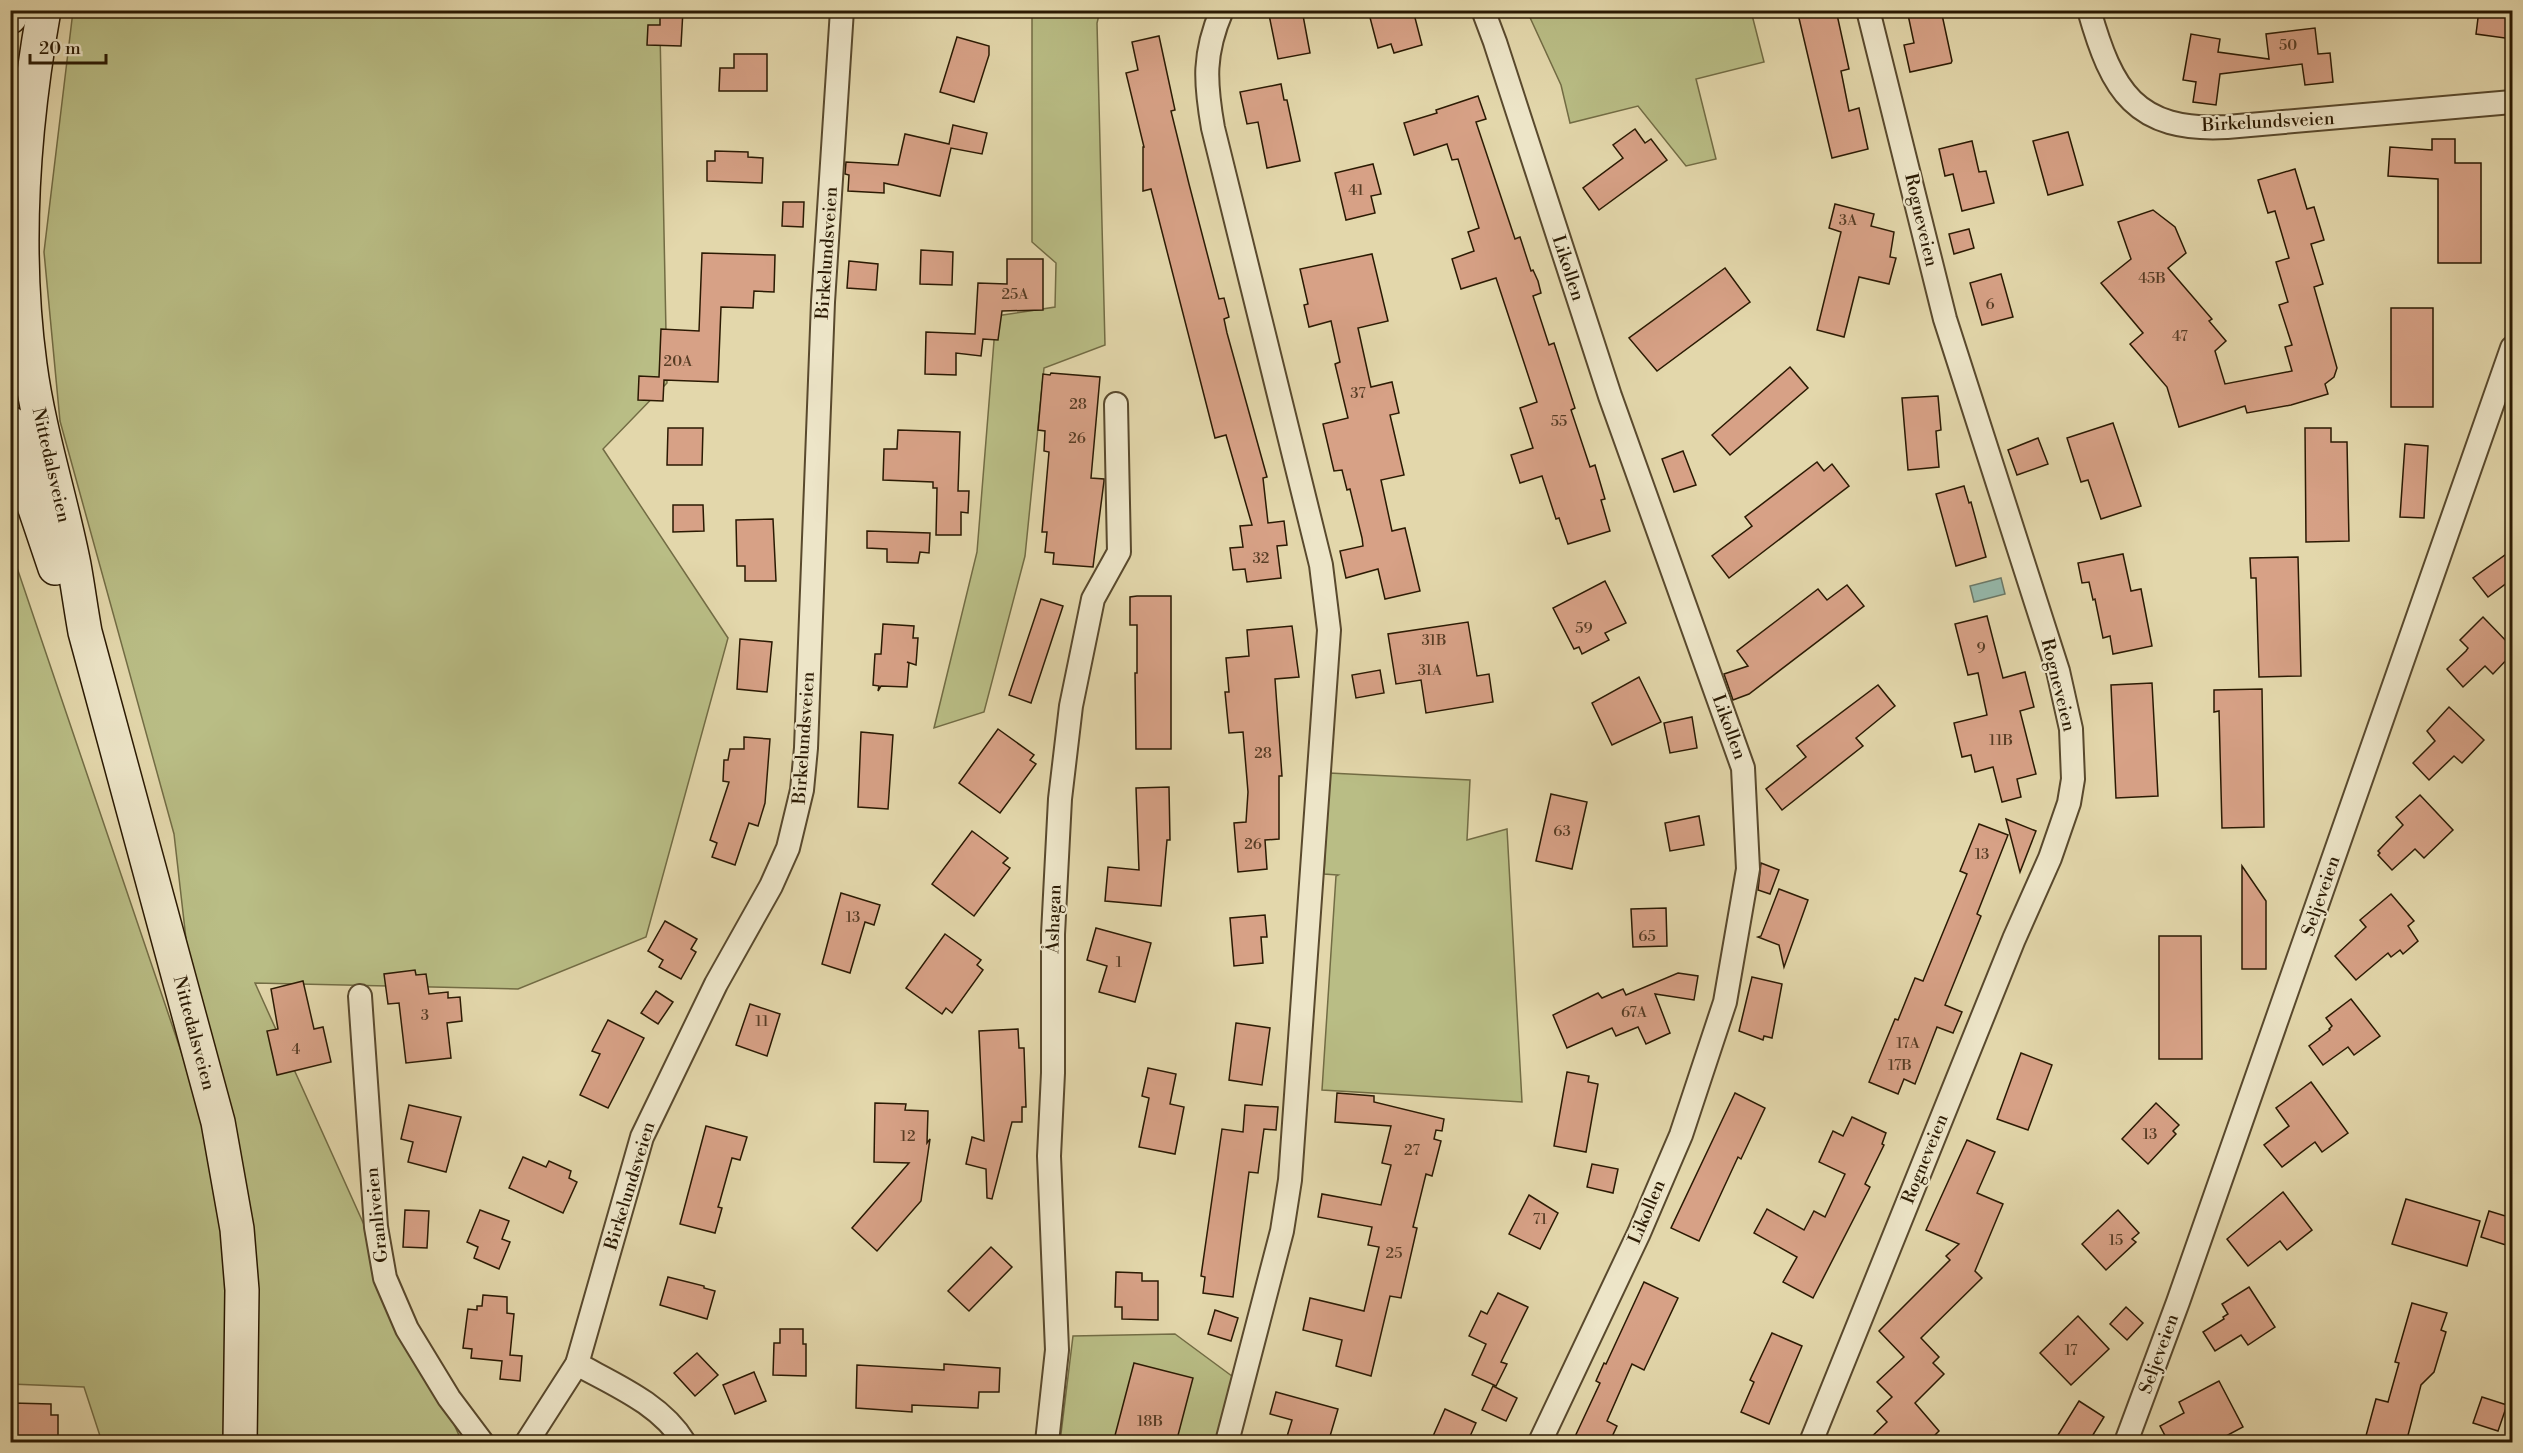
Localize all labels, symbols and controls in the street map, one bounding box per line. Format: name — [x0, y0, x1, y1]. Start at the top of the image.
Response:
scale bar — [30, 27, 106, 65]
house number: 50 — [2279, 36, 2297, 55]
text: 20 m — [39, 37, 81, 60]
street label: Birkelundsveien — [2200, 107, 2335, 137]
street label: Rogneveien — [1899, 171, 1943, 269]
house number: 41 — [1348, 181, 1364, 200]
street label: Birkelundsveien — [811, 186, 843, 321]
house number: 3A — [1839, 211, 1858, 230]
street label: Likollen — [1547, 232, 1589, 304]
house number: 45B — [2138, 269, 2166, 288]
house number: 25A — [1001, 285, 1029, 304]
house number: 6 — [1985, 295, 1995, 314]
house number: 47 — [2172, 327, 2188, 346]
house number: 20A — [664, 352, 693, 371]
house number: 37 — [1350, 384, 1366, 403]
house number: 28 — [1069, 395, 1087, 414]
street label: Nittedalsveien — [27, 405, 75, 525]
house number: 55 — [1551, 412, 1567, 431]
house number: 26 — [1068, 429, 1086, 448]
house number: 32 — [1253, 549, 1269, 568]
house number: 59 — [1575, 619, 1593, 638]
house number: 31B — [1422, 631, 1446, 650]
street label: Rogneveien — [2035, 636, 2081, 734]
house number: 9 — [1976, 639, 1986, 658]
house number: 31A — [1418, 661, 1443, 680]
street label: Birkelundsveien — [788, 671, 820, 806]
street label: Likollen — [1707, 691, 1751, 763]
house number: 11B — [1989, 731, 2013, 750]
house number: 28 — [1254, 744, 1272, 763]
house number: 63 — [1553, 822, 1571, 841]
house number: 26 — [1244, 835, 1262, 854]
house number: 13 — [1975, 845, 1989, 864]
street label: Seljeveien — [2297, 853, 2346, 939]
street label: Åshagan — [1041, 884, 1067, 955]
house number: 13 — [846, 908, 860, 927]
house number: 65 — [1638, 927, 1656, 946]
house number: 1 — [1116, 953, 1123, 972]
street label: Nittedalsveien — [168, 973, 220, 1093]
house number: 67A — [1621, 1003, 1648, 1022]
house number: 3 — [421, 1006, 429, 1025]
house number: 11 — [755, 1012, 769, 1031]
house number: 17A — [1896, 1034, 1920, 1053]
house number: 4 — [292, 1040, 301, 1059]
house number: 17B — [1888, 1056, 1912, 1075]
street label: Rogneveien — [1897, 1110, 1954, 1207]
street label: Birkelundsveien — [599, 1119, 660, 1254]
house number: 13 — [2143, 1125, 2157, 1144]
house number: 12 — [900, 1127, 916, 1146]
house number: 27 — [1404, 1141, 1420, 1160]
street label: Granliveien — [361, 1166, 393, 1264]
street label: Likollen — [1623, 1176, 1671, 1248]
house number: 71 — [1533, 1210, 1548, 1229]
house number: 15 — [2109, 1231, 2123, 1250]
house number: 25 — [1386, 1244, 1402, 1263]
street label: Seljeveien — [2134, 1311, 2184, 1397]
house number: 17 — [2064, 1341, 2078, 1360]
house number: 18B — [1137, 1412, 1163, 1431]

